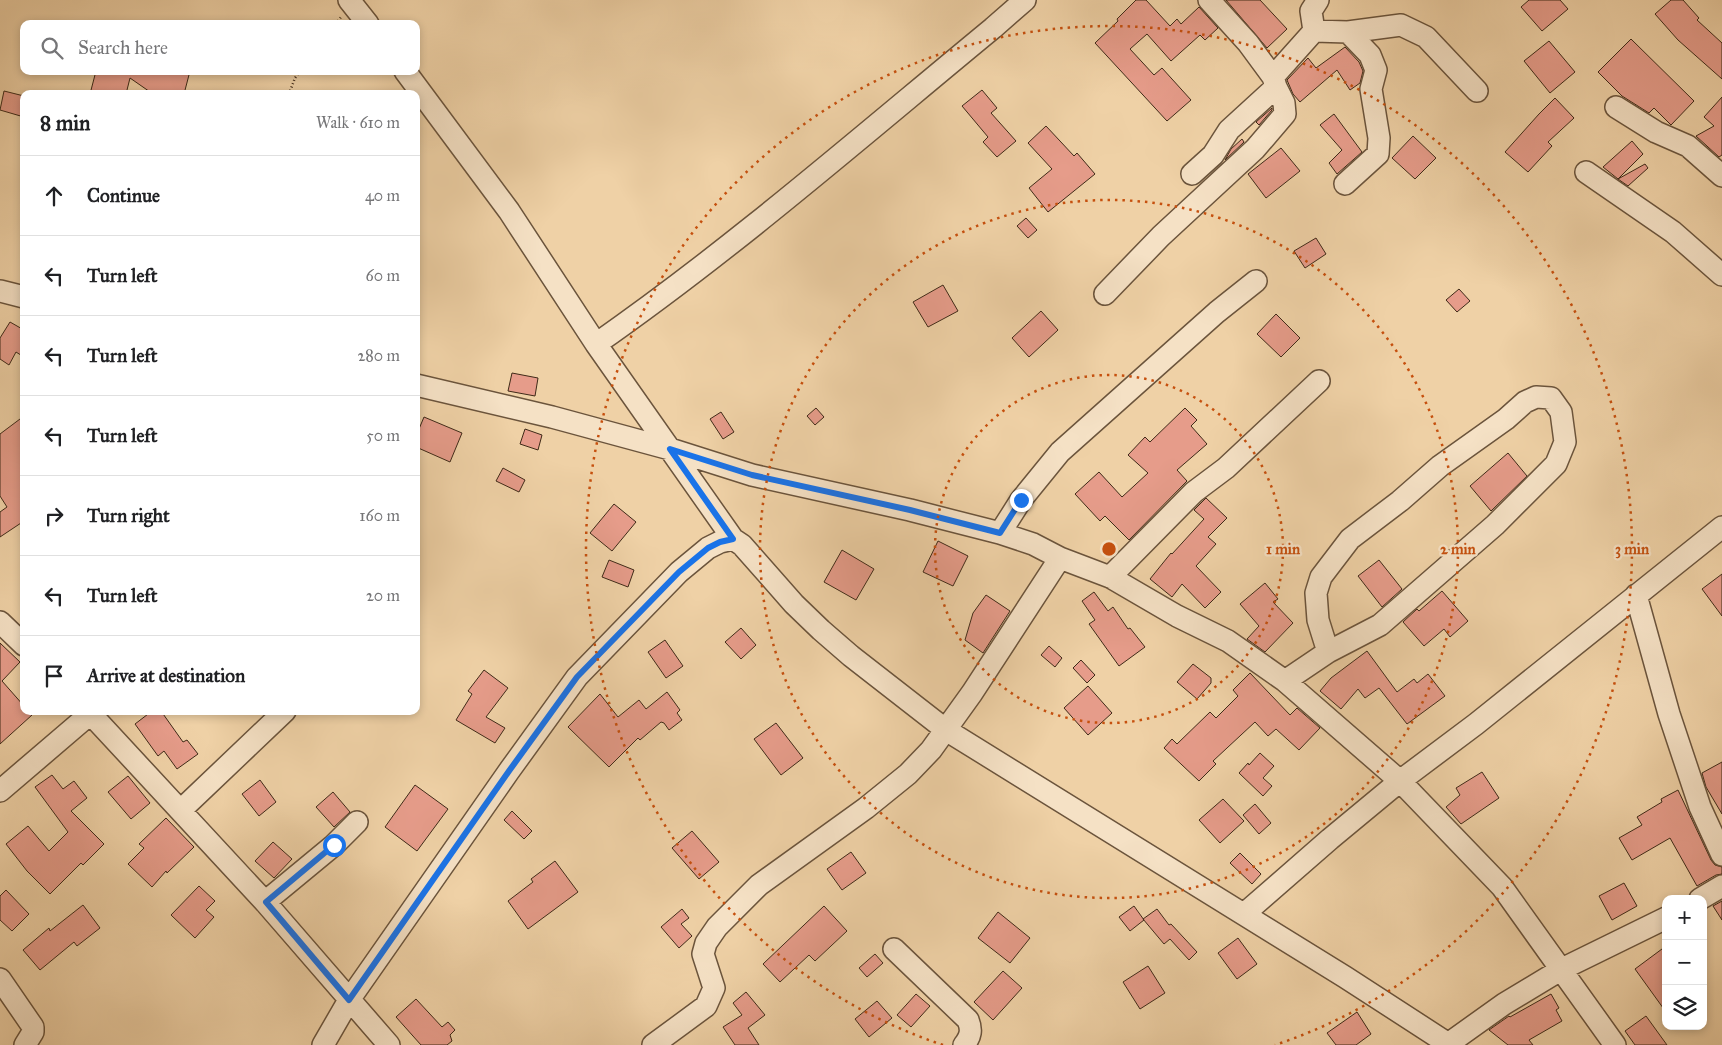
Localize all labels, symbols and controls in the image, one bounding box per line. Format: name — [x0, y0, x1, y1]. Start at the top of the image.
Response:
search box — [20, 20, 420, 75]
icon: search — [38, 34, 66, 62]
text: Search here — [78, 36, 168, 59]
text: 8 min — [40, 110, 90, 136]
text: Walk · 610 m — [316, 113, 400, 132]
icon: ahead — [40, 182, 68, 210]
text: Continue — [87, 184, 160, 207]
text: 40 m — [365, 186, 400, 205]
icon: left — [40, 262, 68, 290]
text: Turn left — [87, 264, 157, 287]
text: 60 m — [366, 266, 400, 285]
icon: left — [40, 342, 68, 370]
text: Turn left — [87, 344, 157, 367]
text: 280 m — [357, 346, 400, 365]
icon: left — [40, 422, 68, 450]
text: Turn left — [87, 424, 157, 447]
text: 50 m — [366, 426, 400, 445]
route end — [1010, 489, 1033, 512]
icon: right — [40, 502, 68, 530]
text: Turn right — [87, 504, 170, 527]
text: 160 m — [359, 506, 400, 525]
centre of rings — [1100, 540, 1118, 558]
text: 1 min — [1266, 540, 1301, 558]
text: 2 min — [1440, 540, 1477, 558]
text: 3 min — [1615, 540, 1650, 559]
icon: left — [40, 582, 68, 610]
text: Turn left — [87, 584, 157, 607]
text: 20 m — [366, 586, 400, 605]
icon: arrive — [40, 662, 68, 690]
text: Arrive at destination — [87, 664, 245, 687]
route start — [323, 834, 346, 857]
map controls — [1662, 895, 1707, 1030]
button: + — [1662, 895, 1707, 940]
button: − — [1662, 940, 1707, 985]
button: layers — [1662, 985, 1707, 1030]

